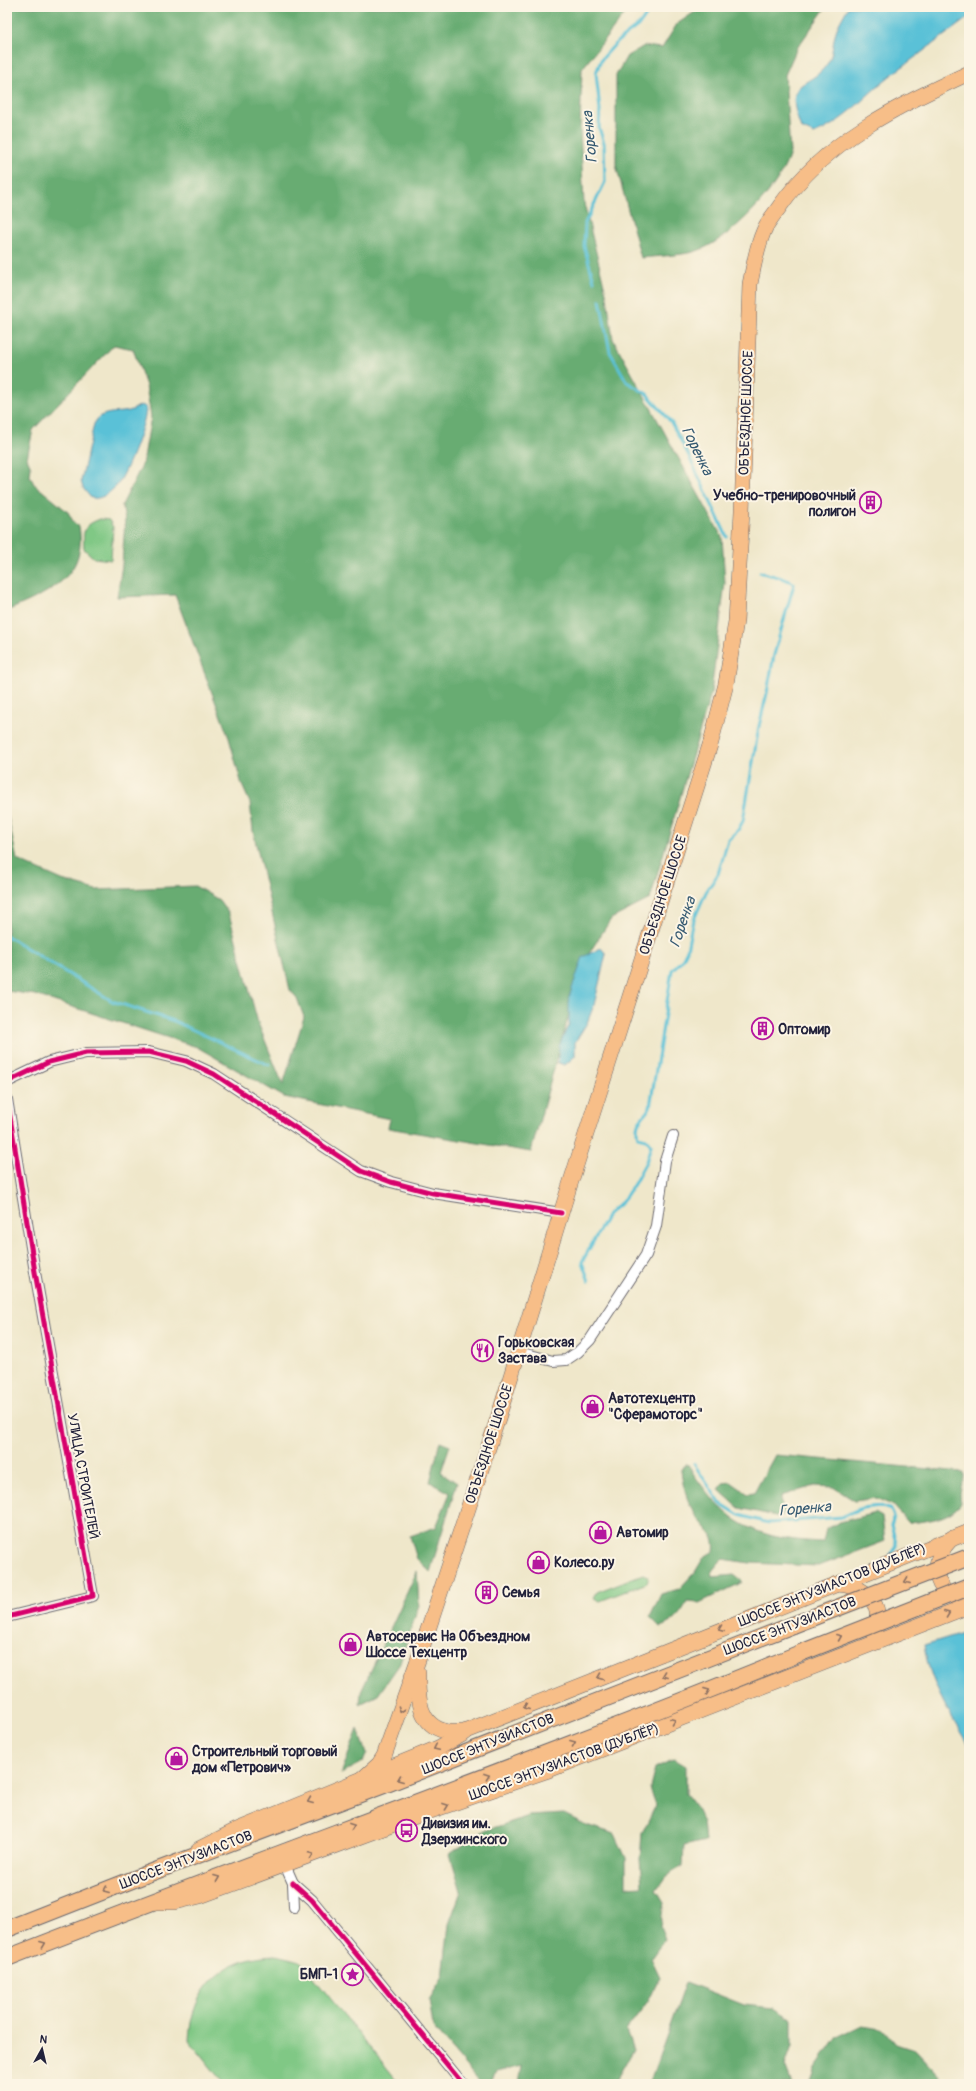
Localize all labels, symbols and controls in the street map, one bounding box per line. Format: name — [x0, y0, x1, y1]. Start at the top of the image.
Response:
water label: Горенка — [578, 109, 602, 164]
street label: ОБЪЕЗДНОЕ ШОССЕ — [735, 350, 757, 476]
water label: Горенка — [677, 424, 717, 479]
place label: Учебно-тренировочный полигон — [713, 487, 856, 520]
building icon: Учебно-тренировочный полигон — [858, 490, 884, 516]
street label: ОБЪЕЗДНОЕ ШОССЕ — [636, 833, 690, 957]
water label: Горенка — [666, 893, 701, 950]
building icon: Оптомир — [750, 1016, 776, 1042]
place label: Оптомир — [778, 1021, 831, 1038]
place label: Горьковская Застава — [498, 1334, 575, 1367]
restaurant icon: Горьковская Застава — [470, 1337, 496, 1363]
street label: ОБЪЕЗДНОЕ ШОССЕ — [462, 1382, 516, 1506]
place label: Автотехцентр "Сферамоторс" — [608, 1390, 703, 1423]
shop icon: Автотехцентр "Сферамоторс" — [579, 1393, 605, 1419]
street label: УЛИЦА СТРОИТЕЛЕЙ — [64, 1412, 102, 1540]
water label: Горенка — [778, 1497, 833, 1521]
shop icon: Автомир — [588, 1519, 614, 1545]
place label: Автомир — [616, 1524, 669, 1541]
street label: ШОССЕ ЭНТУЗИАСТОВ (ДУБЛЁР) — [736, 1540, 928, 1630]
shop icon: Колесо.ру — [525, 1549, 551, 1575]
place label: Колесо.ру — [554, 1554, 614, 1571]
one-way arrow — [903, 1576, 910, 1584]
building icon: Семья — [474, 1579, 500, 1605]
place label: Семья — [502, 1584, 540, 1601]
street label: ШОССЕ ЭНТУЗИАСТОВ — [721, 1593, 859, 1659]
one-way arrow — [944, 1611, 951, 1619]
one-way arrow — [717, 1624, 725, 1632]
place label: Автосервис На Объездном Шоссе Техцентр — [365, 1628, 530, 1661]
shop icon: Автосервис На Объездном Шоссе Техцентр — [338, 1631, 364, 1657]
one-way arrow — [835, 1634, 843, 1642]
one-way arrow — [661, 1670, 668, 1678]
one-way arrow — [597, 1672, 604, 1680]
one-way arrow — [703, 1687, 710, 1695]
one-way arrow — [523, 1702, 530, 1710]
one-way arrow — [397, 1707, 405, 1714]
street label: ШОССЕ ЭНТУЗИАСТОВ — [420, 1710, 556, 1778]
one-way arrow — [670, 1718, 677, 1726]
street label: ШОССЕ ЭНТУЗИАСТОВ (ДУБЛЁР) — [467, 1720, 661, 1804]
one-way arrow — [569, 1740, 576, 1748]
place label: Строительный торговый дом «Петрович» — [191, 1743, 338, 1776]
one-way arrow — [433, 1743, 441, 1751]
shop icon: Строительный торговый дом «Петрович» — [164, 1746, 190, 1772]
one-way arrow — [483, 1772, 490, 1781]
one-way arrow — [397, 1774, 404, 1782]
one-way arrow — [307, 1796, 314, 1804]
one-way arrow — [443, 1802, 450, 1810]
place label: Дивизия им. Дзержинского — [421, 1815, 507, 1848]
bus stop icon: Дивизия им. Дзержинского — [394, 1818, 420, 1844]
one-way arrow — [348, 1822, 355, 1830]
street label: ШОССЕ ЭНТУЗИАСТОВ — [117, 1827, 255, 1893]
one-way arrow — [308, 1851, 315, 1860]
one-way arrow — [214, 1874, 221, 1882]
one-way arrow — [102, 1886, 109, 1894]
one-way arrow — [40, 1940, 47, 1948]
place icon: БМП-1 — [340, 1961, 366, 1987]
place label: БМП-1 — [300, 1966, 338, 1983]
north arrow — [22, 2029, 62, 2069]
text: N — [39, 2033, 48, 2047]

